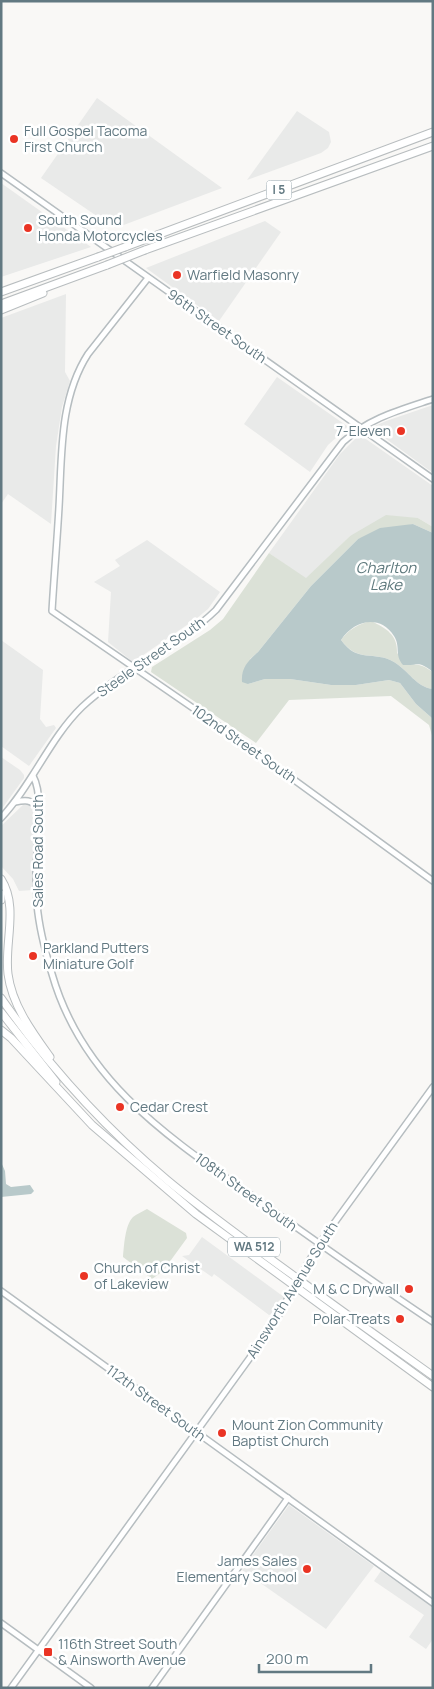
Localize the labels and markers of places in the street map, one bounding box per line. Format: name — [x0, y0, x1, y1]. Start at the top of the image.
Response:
place label: Full Gospel Tacoma First Church — [24, 121, 147, 156]
marker: Full Gospel Tacoma First Church — [8, 133, 20, 145]
place label: South Sound Honda Motorcycles — [38, 210, 162, 245]
marker: South Sound Honda Motorcycles — [22, 222, 34, 234]
place label: Warfield Masonry — [187, 265, 300, 284]
marker: Warfield Masonry — [171, 269, 183, 281]
place label: 7-Eleven — [336, 421, 391, 440]
marker: 7-Eleven — [395, 425, 407, 437]
place label: Parkland Putters Miniature Golf — [43, 938, 149, 973]
marker: Parkland Putters Miniature Golf — [27, 950, 39, 962]
place label: Cedar Crest — [130, 1097, 209, 1116]
marker: Cedar Crest — [114, 1101, 126, 1113]
place label: Church of Christ of Lakeview — [94, 1258, 200, 1293]
marker: Church of Christ of Lakeview — [78, 1270, 90, 1282]
place label: M & C Drywall — [313, 1279, 399, 1298]
marker: M & C Drywall — [403, 1283, 415, 1295]
place label: Polar Treats — [313, 1309, 390, 1328]
marker: Polar Treats — [394, 1313, 406, 1325]
place label: Mount Zion Community Baptist Church — [232, 1415, 384, 1450]
marker: Mount Zion Community Baptist Church — [216, 1427, 228, 1439]
place label: James Sales Elementary School — [177, 1551, 297, 1586]
marker: James Sales Elementary School — [301, 1563, 313, 1575]
place label: 116th Street South & Ainsworth Avenue — [58, 1634, 186, 1669]
marker: 116th Street South & Ainsworth Avenue — [42, 1646, 54, 1658]

